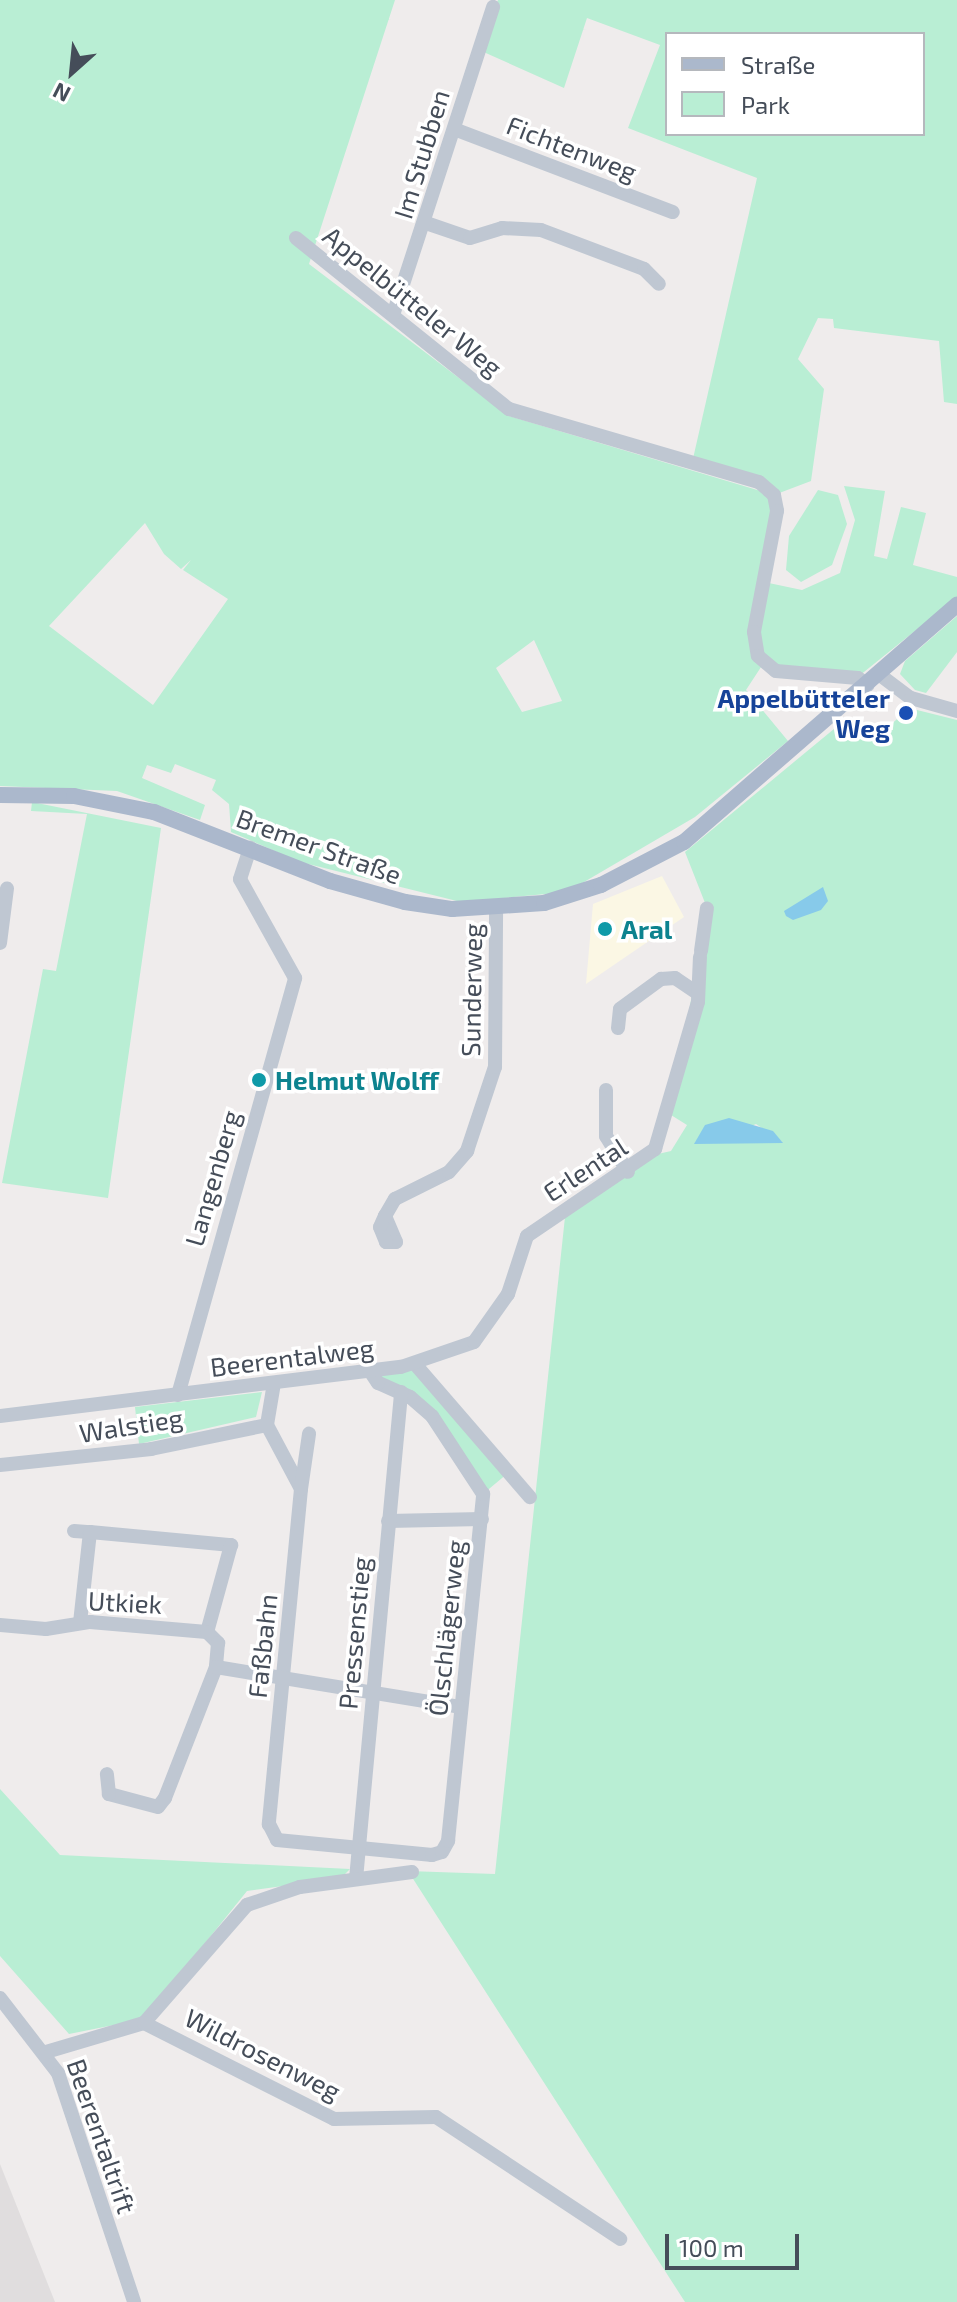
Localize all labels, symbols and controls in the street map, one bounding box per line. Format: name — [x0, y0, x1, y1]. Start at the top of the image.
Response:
north arrow — [32, 32, 112, 112]
legend — [665, 32, 925, 136]
text: Straße — [741, 50, 815, 79]
text: N — [48, 78, 74, 109]
street label: Im Stubben — [387, 86, 455, 222]
text: Park — [741, 90, 790, 119]
street label: Fichtenweg — [502, 109, 642, 187]
street label: Appelbütteler Weg — [317, 219, 509, 383]
place label: Appelbütteler Weg — [717, 682, 890, 744]
marker: Appelbütteler Weg — [897, 704, 915, 722]
street label: Bremer Straße — [232, 802, 406, 890]
place label: Aral — [621, 913, 672, 945]
marker: Aral — [596, 920, 614, 938]
street label: Sunderweg — [454, 923, 488, 1057]
place label: Helmut Wolff — [275, 1064, 439, 1096]
marker: Helmut Wolff — [250, 1071, 268, 1089]
street label: Langenberg — [178, 1106, 246, 1250]
street label: Erlental — [537, 1130, 633, 1208]
street label: Beerentalweg — [208, 1331, 376, 1383]
street label: Walstieg — [77, 1401, 185, 1449]
street label: Ölschlägerweg — [421, 1538, 471, 1718]
street label: Pressenstieg — [332, 1555, 376, 1711]
street label: Utkiek — [87, 1584, 163, 1620]
street label: Faßbahn — [241, 1592, 283, 1700]
street label: Wildrosenweg — [180, 2001, 346, 2107]
street label: Beerentaltrift — [61, 2055, 143, 2217]
scale bar — [669, 2218, 803, 2268]
text: 100 m — [679, 2233, 744, 2262]

